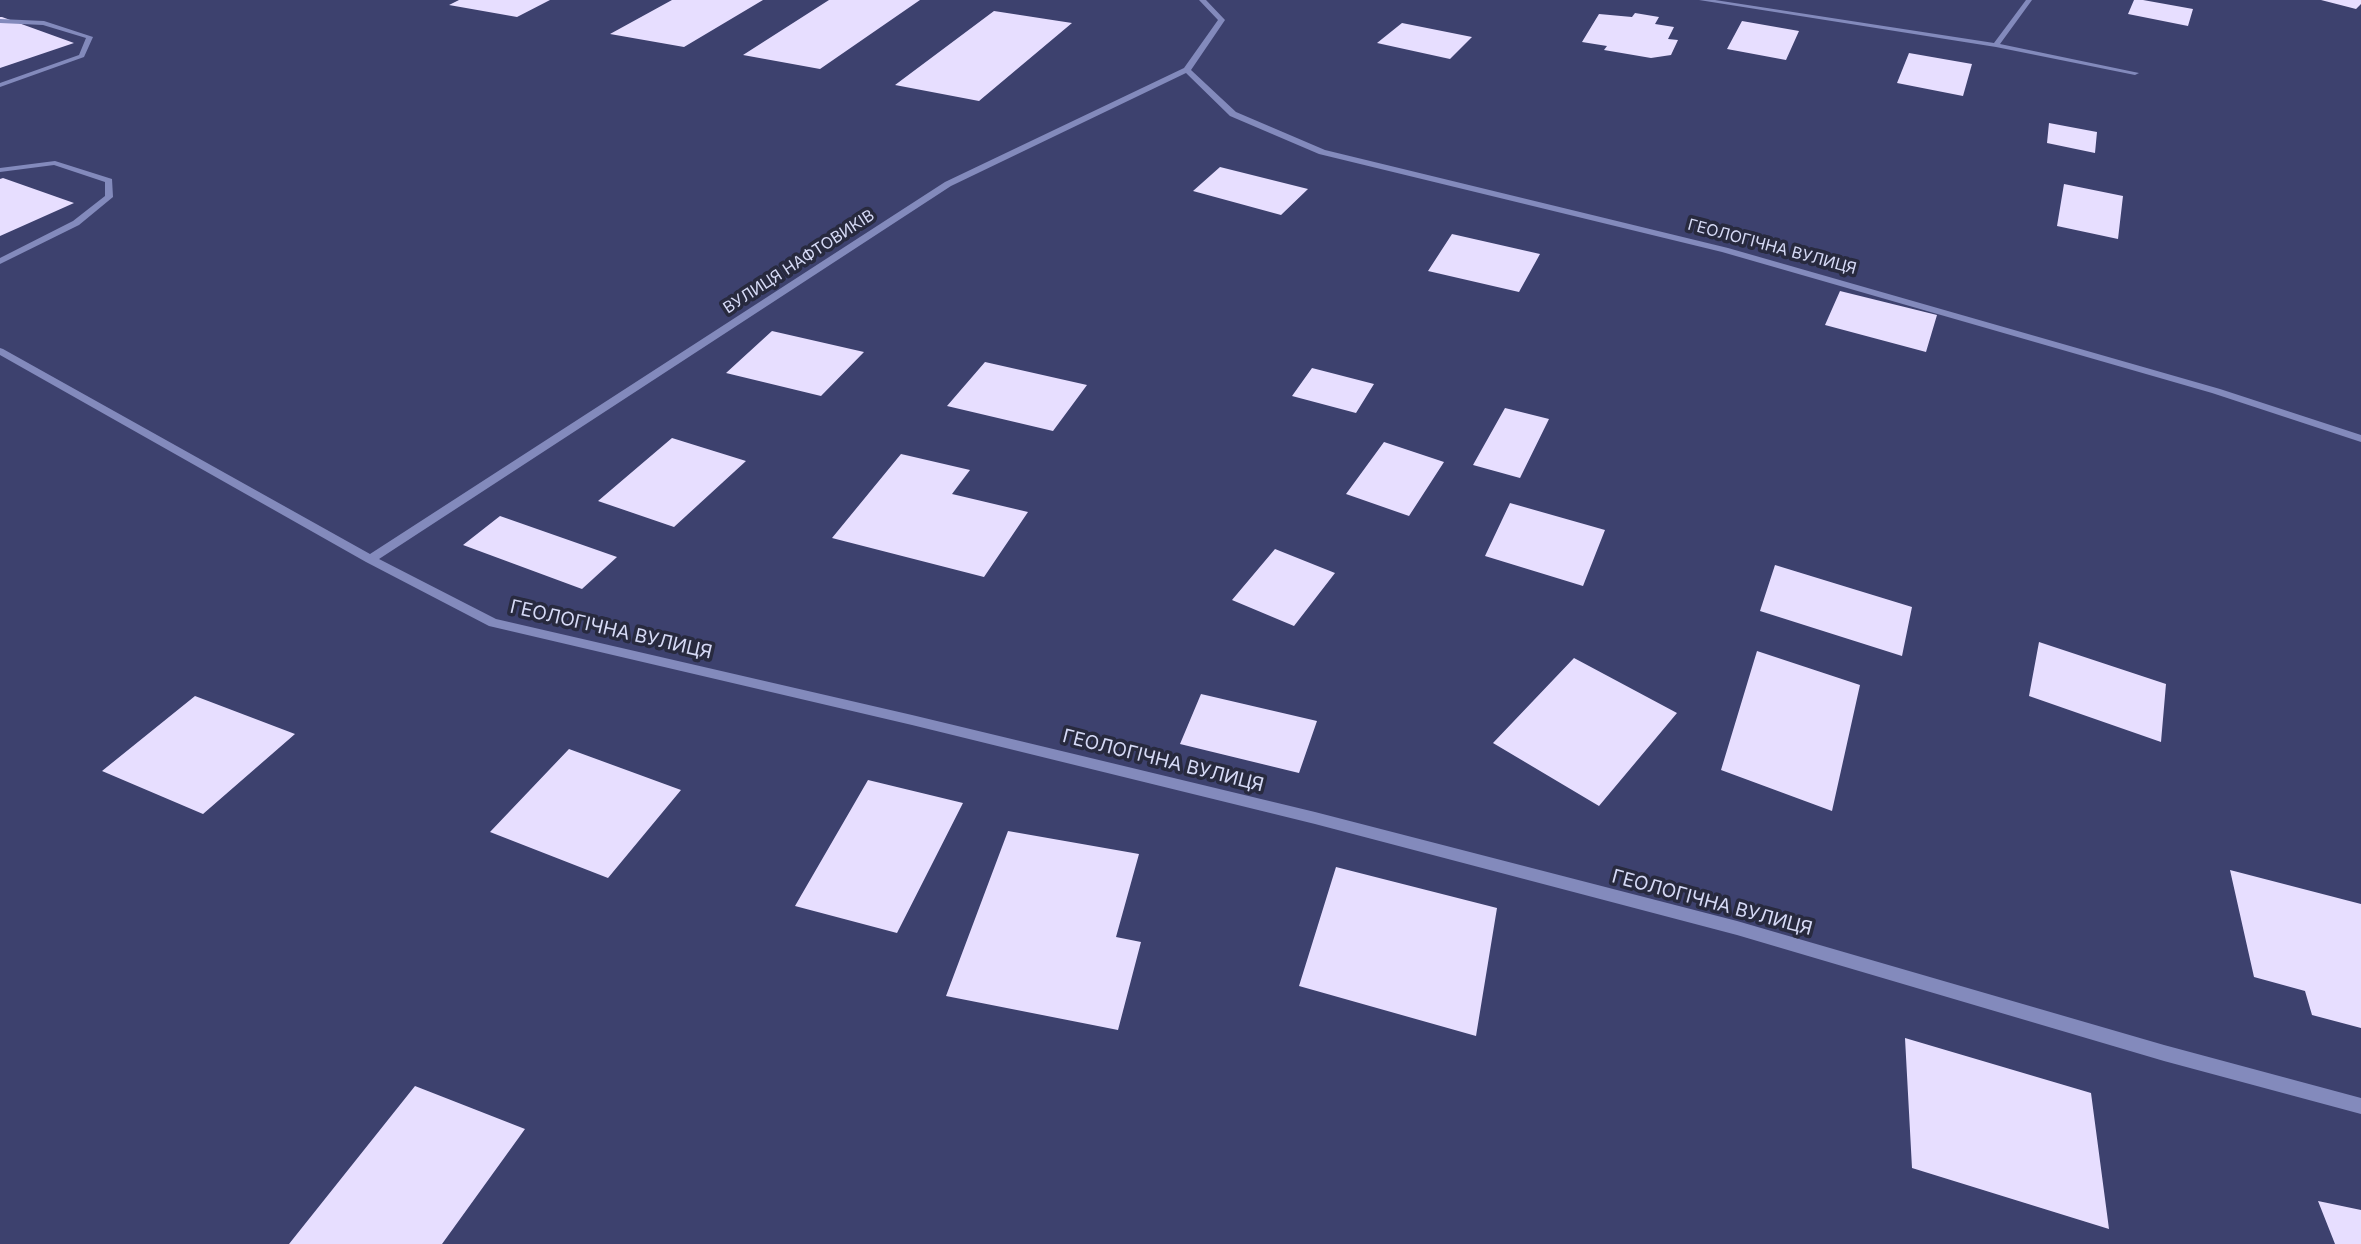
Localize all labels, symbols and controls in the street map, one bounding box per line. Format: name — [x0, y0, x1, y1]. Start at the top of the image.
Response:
street label: ВУЛИЦЯ НАФТОВИКІВ — [720, 206, 878, 318]
street label: ГЕОЛОГІЧНА ВУЛИЦЯ — [1686, 215, 1858, 279]
street label: ГЕОЛОГІЧНА ВУЛИЦЯ — [508, 596, 714, 664]
street label: ГЕОЛОГІЧНА ВУЛИЦЯ — [1060, 725, 1266, 797]
street label: ГЕОЛОГІЧНА ВУЛИЦЯ — [1609, 865, 1815, 941]

